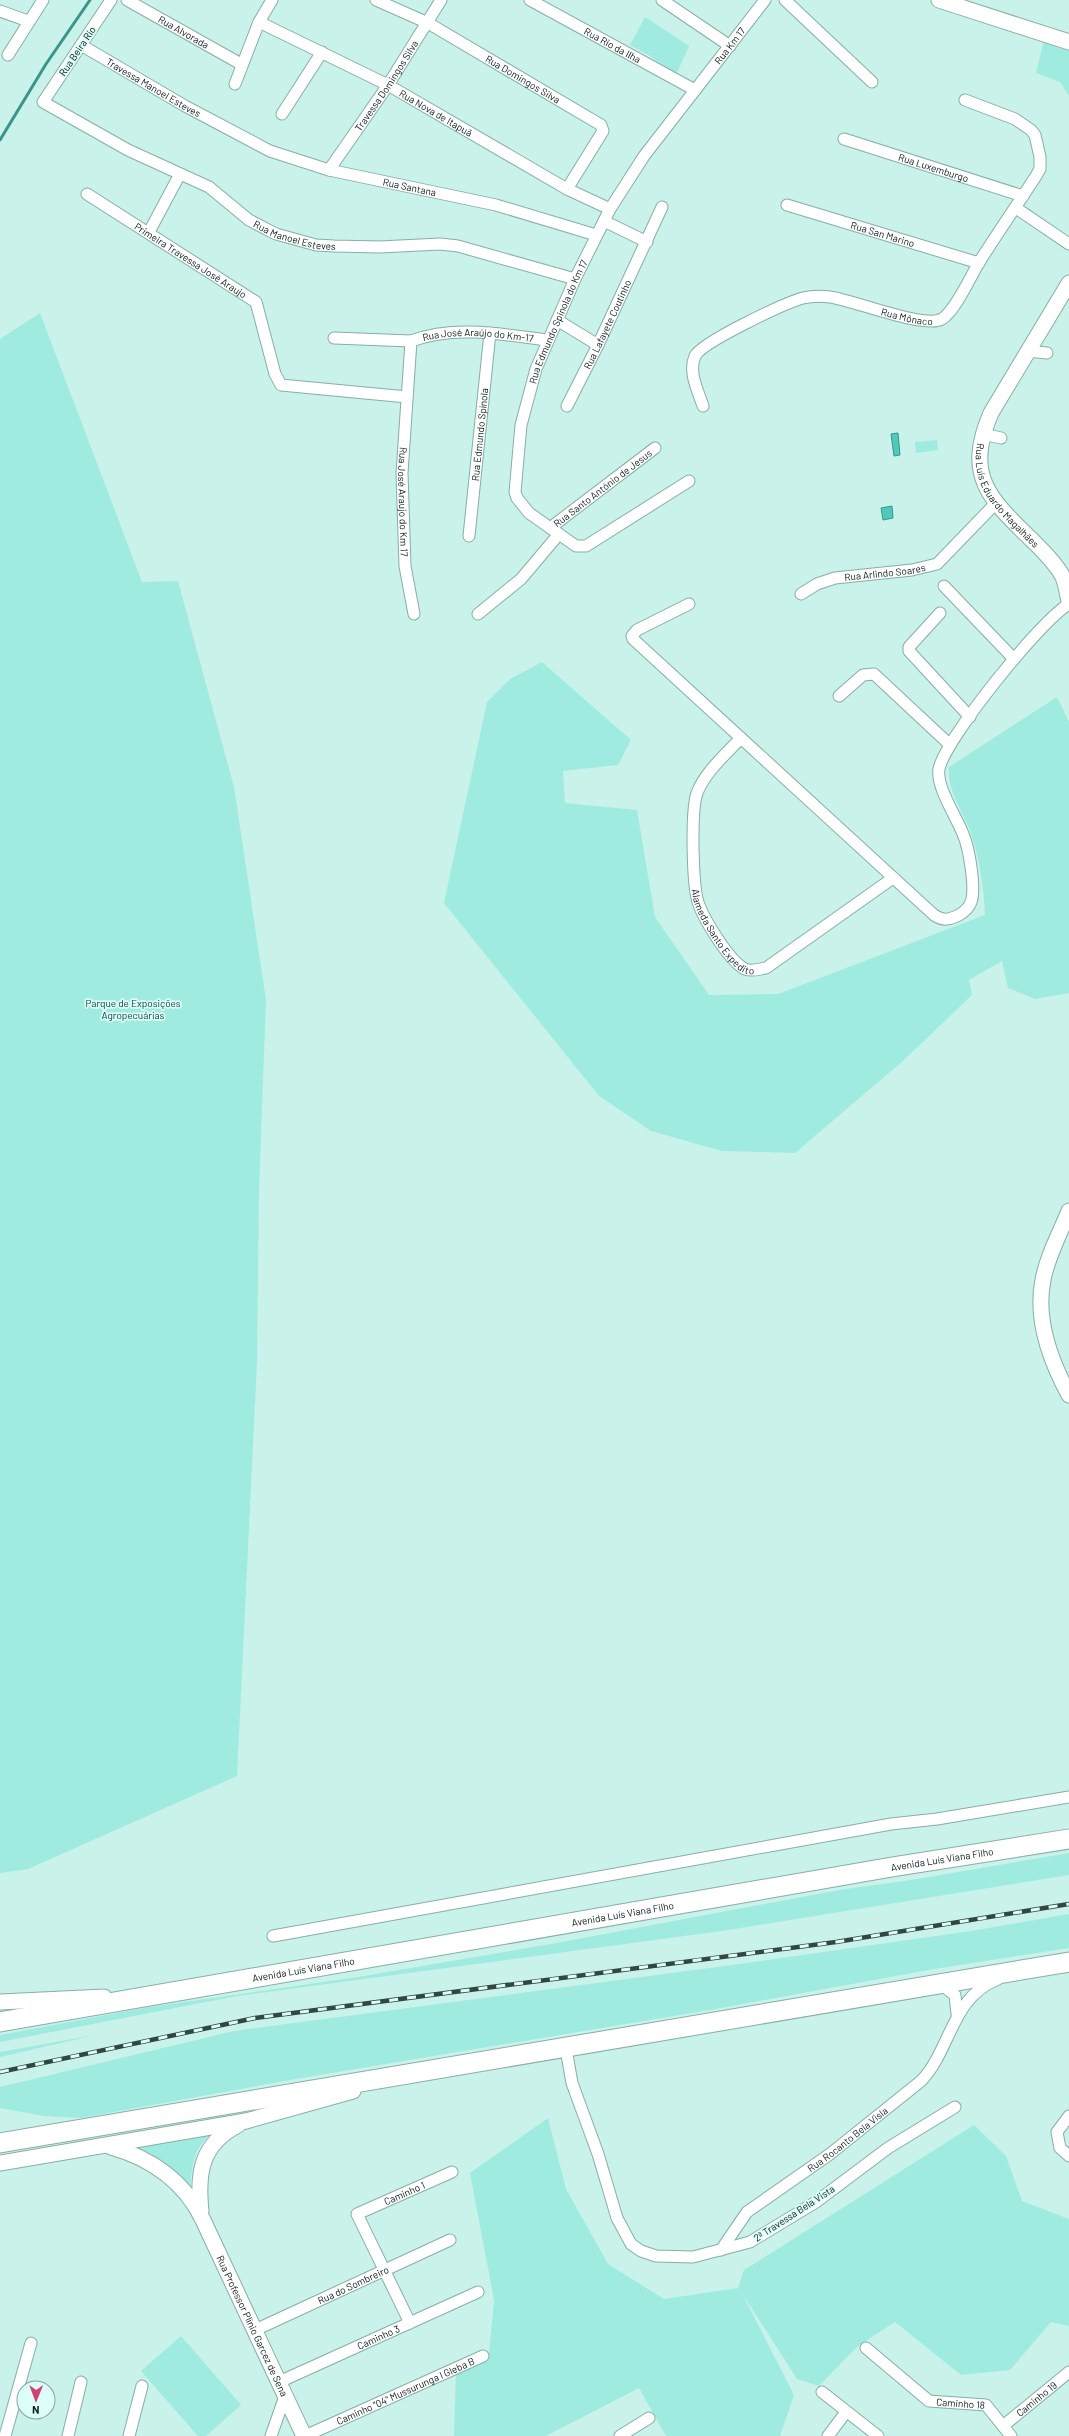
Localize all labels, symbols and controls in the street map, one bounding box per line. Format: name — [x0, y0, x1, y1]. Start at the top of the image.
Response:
street label: Rua Alvorada — [156, 13, 211, 51]
street label: Rua Beira Rio — [56, 24, 98, 78]
street label: Rua Rio da Ilha — [582, 25, 643, 65]
street label: Rua Km 17 — [712, 25, 748, 66]
street label: Travessa Domingos Silva — [352, 38, 420, 133]
street label: Rua Domingos Silva — [483, 52, 562, 106]
street label: Travessa Manoel Esteves — [104, 55, 203, 119]
street label: Rua Nova de Itapuã — [397, 87, 475, 139]
street label: Rua Luxemburgo — [897, 151, 970, 184]
street label: Rua Santana — [382, 175, 437, 198]
street label: Rua Manoel Esteves — [252, 217, 336, 252]
street label: Rua San Marino — [849, 219, 916, 249]
street label: Primeira Travessa José Araujo — [132, 220, 249, 301]
street label: Rua Edmundo Spinola do Km 17 — [526, 257, 590, 385]
street label: Rua Lafayete Coutinho — [581, 278, 633, 371]
street label: Rua Mônaco — [880, 305, 933, 327]
street label: Rua José Araújo do Km-17 — [421, 326, 535, 344]
street label: Rua Edmundo Spínola — [469, 387, 490, 482]
street label: Rua Luís Eduardo Magalhães — [974, 443, 1042, 550]
street label: Rua José Araujo do Km 17 — [396, 447, 411, 557]
street label: Rua Santo António de Jesus — [551, 447, 654, 529]
street label: Rua Arlindo Soares — [844, 561, 927, 583]
street label: Alameda Santo Expedito — [690, 888, 754, 976]
park label: Parque de Exposições Agropecuárias — [85, 997, 181, 1021]
street label: Avenida Luís Viana Filho — [890, 1845, 994, 1873]
street label: Avenida Luís Viana Filho — [571, 1899, 675, 1929]
street label: Avenida Luís Viana Filho — [251, 1954, 356, 1984]
street label: Rua Rocanto Bela Visla — [805, 2104, 890, 2174]
street label: Caminho 1 — [382, 2179, 427, 2207]
street label: 2ª Travessa Bela Vista — [751, 2182, 837, 2244]
street label: Rua Professor Plínio Garcez de Sena — [214, 2253, 291, 2398]
street label: Rua do Sombreiro — [316, 2263, 391, 2306]
street label: Caminho 3 — [355, 2322, 401, 2352]
street label: Caminho "04" Mussurunga I Gleba B — [334, 2355, 476, 2427]
street label: Caminho 19 — [1014, 2379, 1059, 2419]
north arrow — [16, 2380, 56, 2420]
street label: Caminho 18 — [936, 2396, 985, 2411]
text: N — [32, 2404, 40, 2417]

